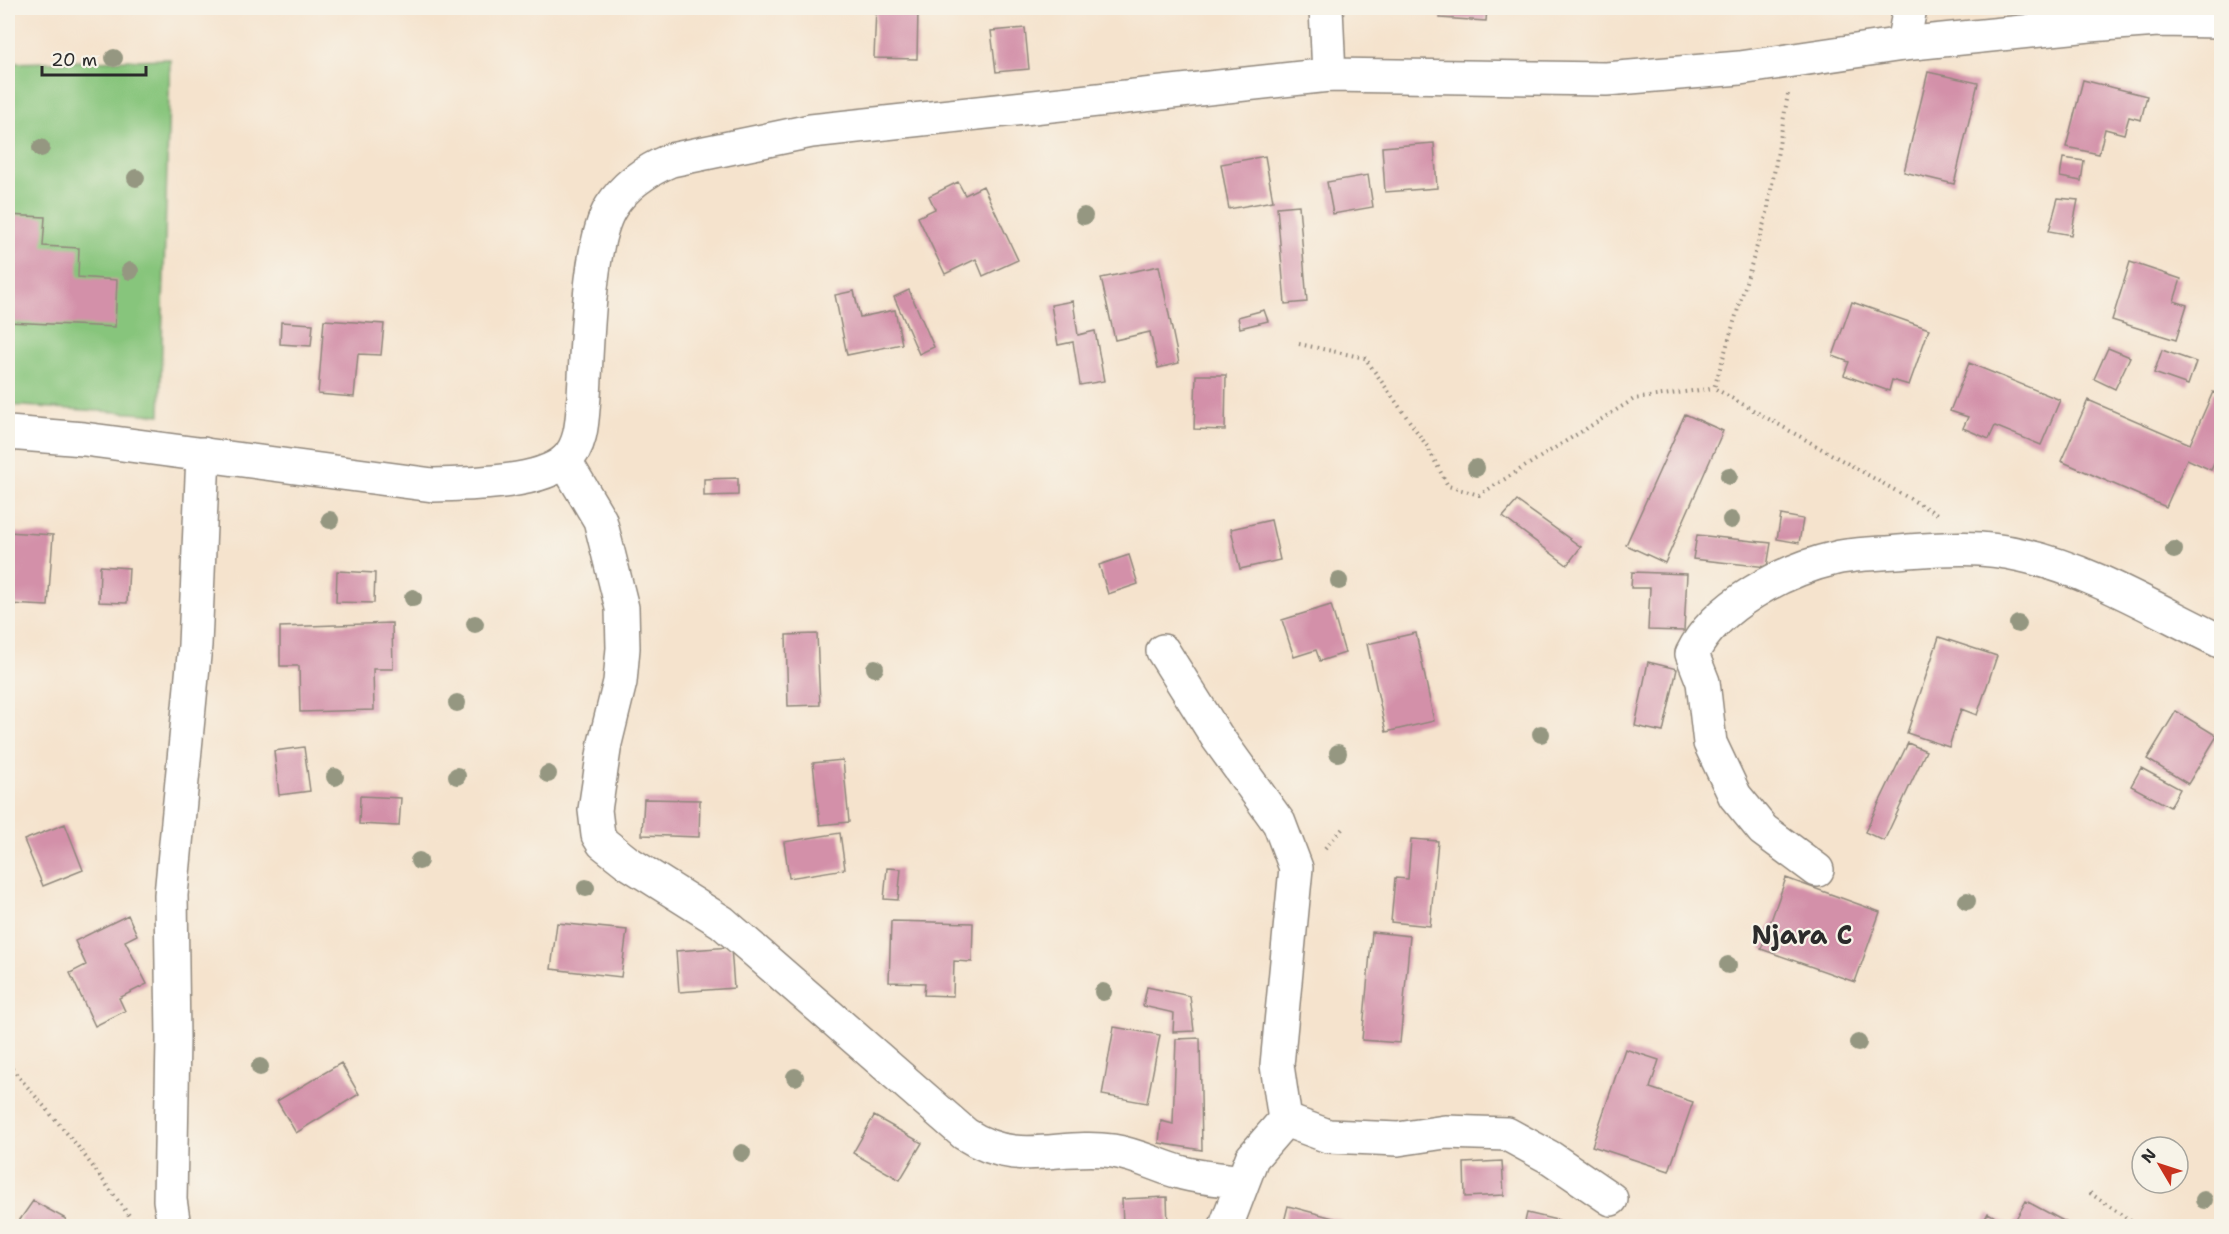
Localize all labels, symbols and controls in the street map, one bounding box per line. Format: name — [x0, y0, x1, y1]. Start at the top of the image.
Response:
scale bar — [42, 39, 146, 77]
text: 20 m — [51, 48, 97, 72]
district label: Njara C — [1751, 917, 1853, 952]
north arrow — [2130, 1135, 2190, 1195]
text: N — [2137, 1144, 2161, 1167]

